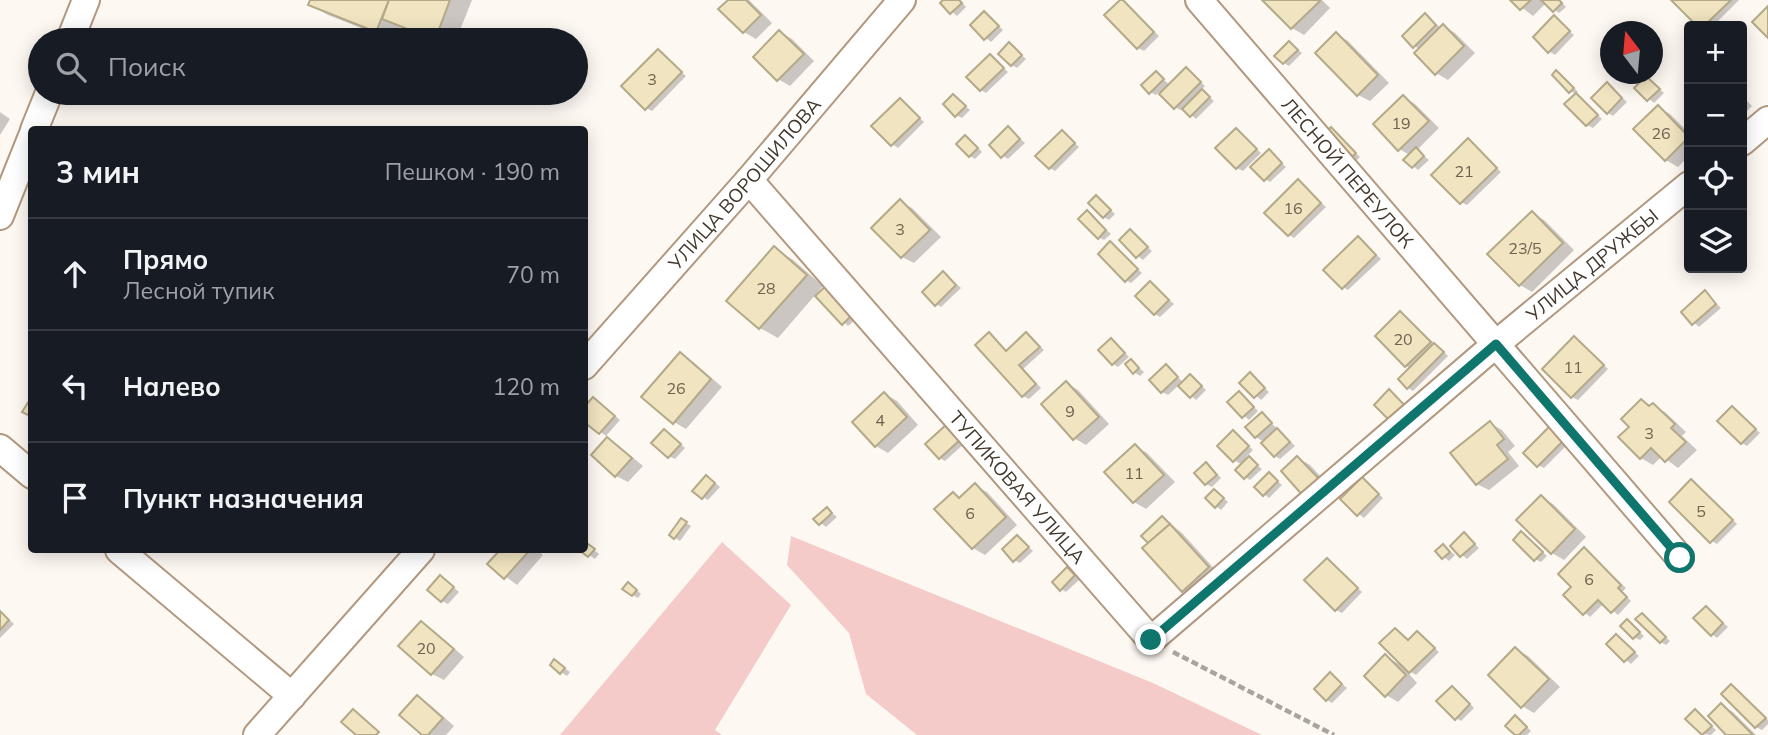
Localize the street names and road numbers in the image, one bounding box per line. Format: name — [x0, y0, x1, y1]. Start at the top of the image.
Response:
street label: УЛИЦА ВОРОШИЛОВА — [662, 92, 826, 275]
street label: ЛЕСНОЙ ПЕРЕУЛОК — [1277, 93, 1420, 253]
street label: УЛИЦА ДРУЖБЫ — [1520, 203, 1663, 327]
street label: ТУПИКОВАЯ УЛИЦА — [944, 406, 1091, 569]

